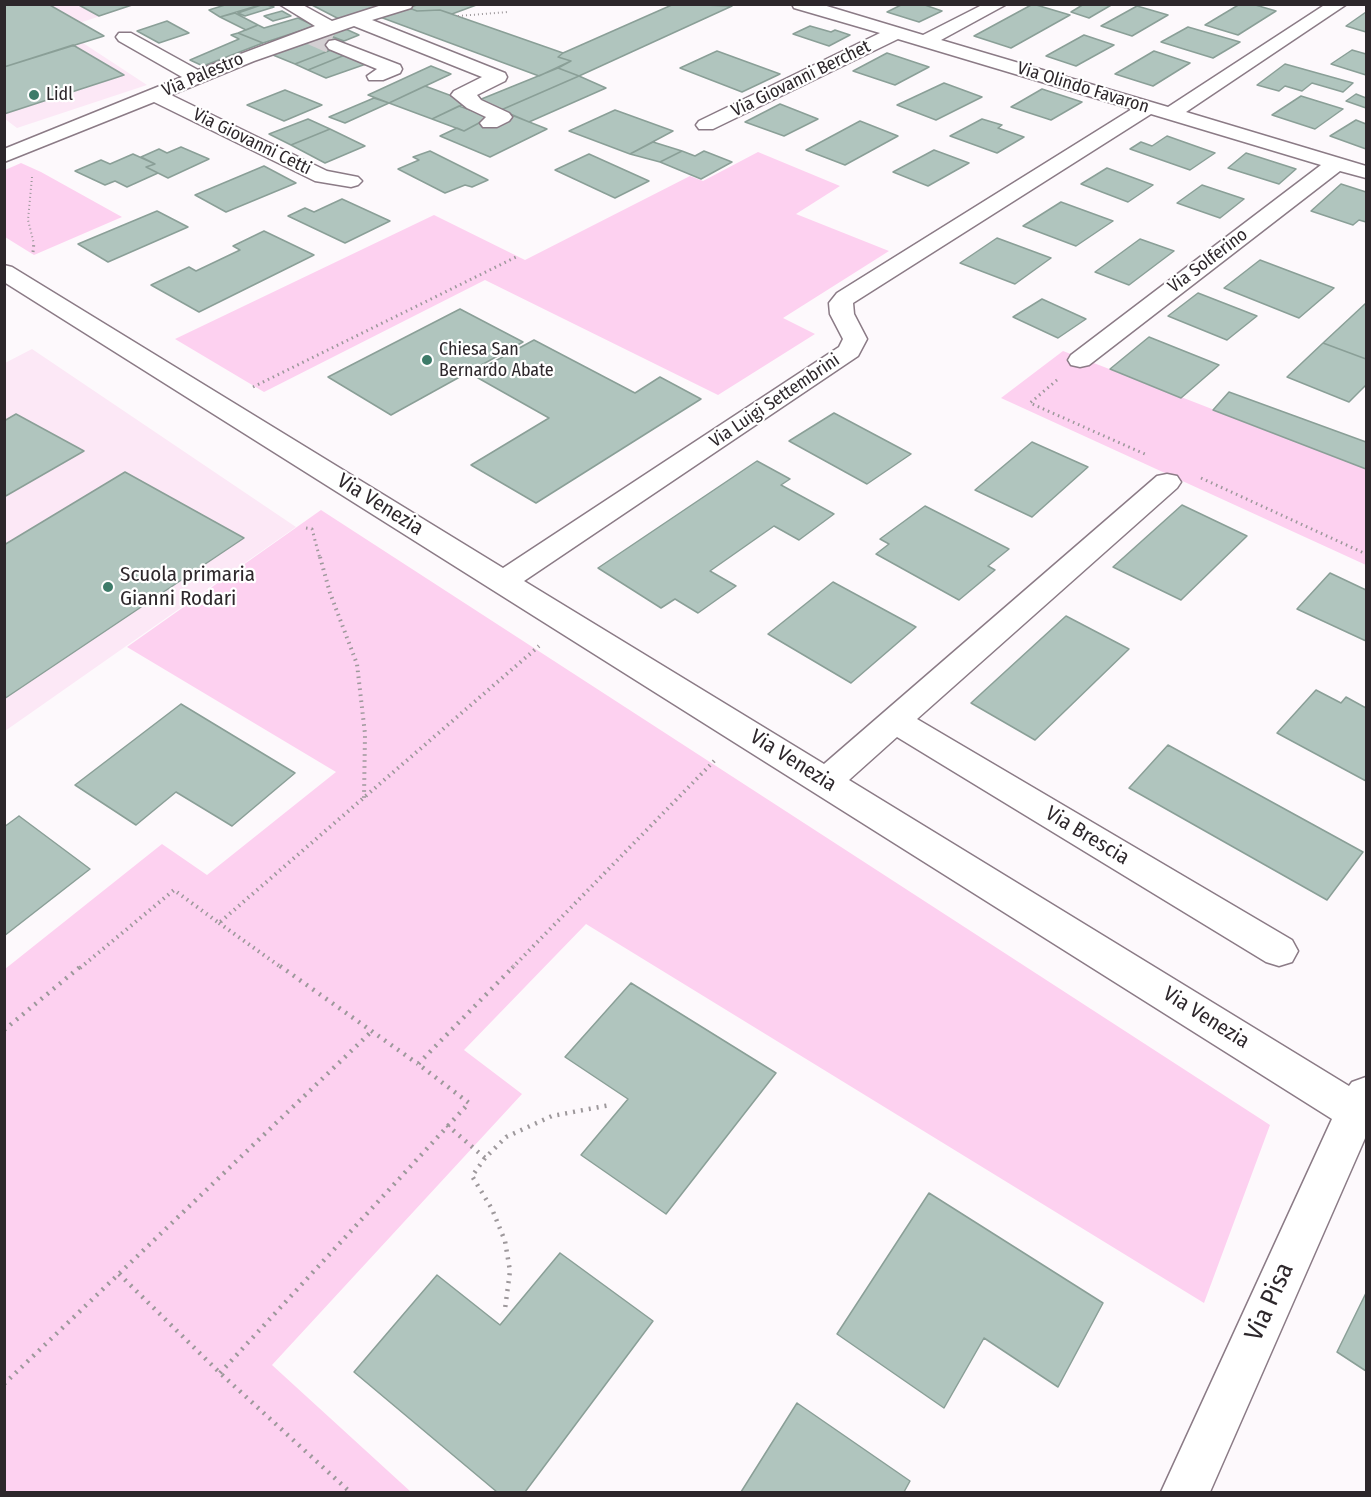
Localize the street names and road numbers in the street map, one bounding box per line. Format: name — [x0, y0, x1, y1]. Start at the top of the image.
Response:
street label: Via Giovanni Berchet — [728, 36, 874, 122]
street label: Via Palestro — [159, 48, 247, 102]
street label: Via Olindo Favaron — [1014, 58, 1152, 118]
street label: Via Giovanni Cetti — [189, 104, 315, 180]
street label: Via Solferino — [1164, 224, 1252, 298]
street label: Via Luigi Settembrini — [706, 350, 844, 452]
street label: Via Venezia — [332, 469, 428, 541]
street label: Via Venezia — [745, 725, 841, 797]
street label: Via Brescia — [1041, 801, 1133, 871]
street label: Via Venezia — [1158, 982, 1254, 1054]
street label: Via Pisa — [1239, 1258, 1301, 1346]

